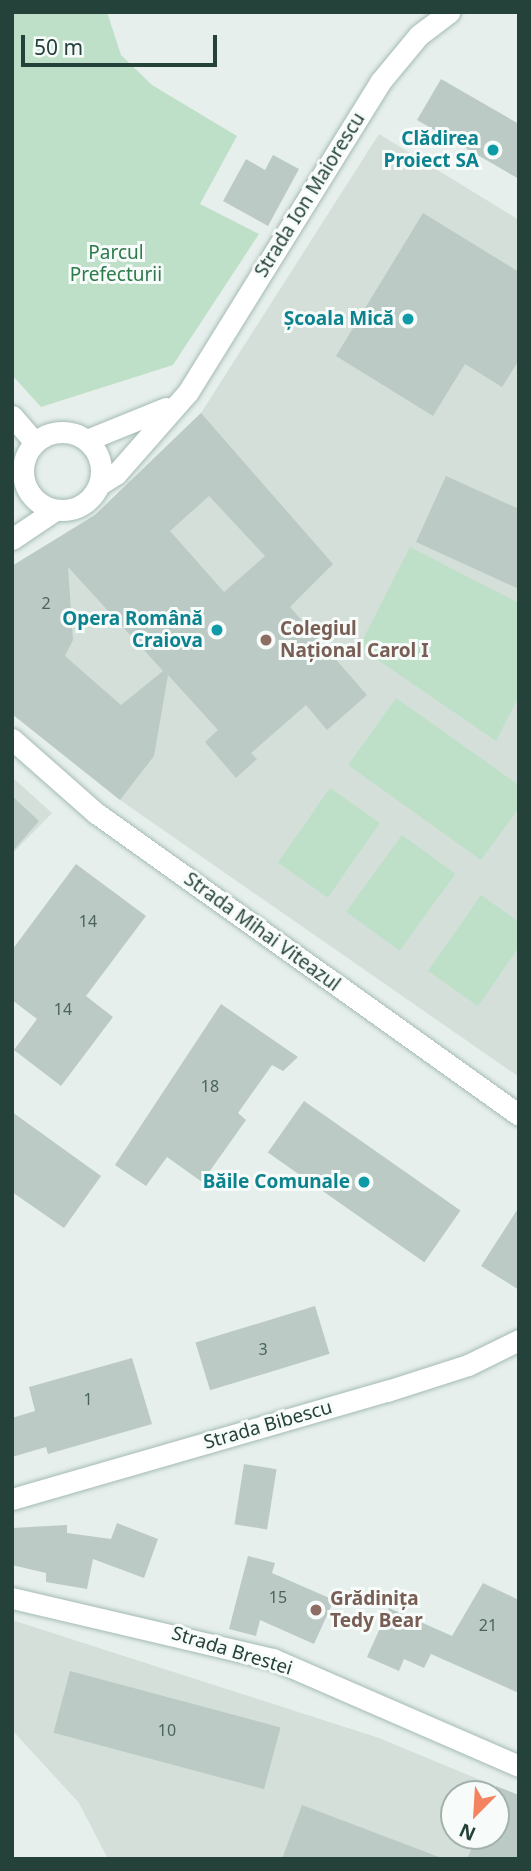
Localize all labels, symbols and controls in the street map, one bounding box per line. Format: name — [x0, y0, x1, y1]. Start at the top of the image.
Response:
scale bar — [24, 21, 220, 65]
text: 50 m — [34, 33, 83, 61]
street label: Strada Ion Maiorescu — [250, 108, 370, 282]
place label: Clădirea Proiect SA — [384, 128, 479, 172]
marker: Clădirea Proiect SA — [485, 142, 501, 158]
park label: Parcul Prefecturii — [70, 242, 162, 286]
place label: Școala Mică — [284, 308, 394, 330]
marker: Școala Mică — [400, 311, 416, 327]
house number: 2 — [41, 593, 51, 613]
place label: Opera Română Craiova — [62, 608, 203, 652]
place label: Colegiul Național Carol I — [280, 618, 429, 662]
marker: Opera Română Craiova — [209, 622, 225, 638]
marker: Colegiul Național Carol I — [258, 632, 274, 648]
street label: Strada Mihai Viteazul — [180, 868, 344, 996]
house number: 14 — [79, 911, 97, 931]
house number: 14 — [54, 999, 72, 1019]
house number: 18 — [201, 1076, 219, 1096]
place label: Băile Comunale — [203, 1171, 350, 1193]
marker: Băile Comunale — [356, 1174, 372, 1190]
house number: 3 — [258, 1339, 268, 1359]
house number: 1 — [83, 1389, 93, 1409]
street label: Strada Bibescu — [201, 1396, 335, 1454]
house number: 15 — [269, 1587, 287, 1607]
place label: Grădinița Tedy Bear — [330, 1588, 423, 1632]
marker: Grădinița Tedy Bear — [308, 1602, 324, 1618]
house number: 21 — [479, 1615, 497, 1635]
street label: Strada Brestei — [169, 1622, 295, 1680]
house number: 10 — [158, 1720, 176, 1740]
north arrow — [440, 1780, 510, 1850]
text: N — [455, 1817, 480, 1847]

